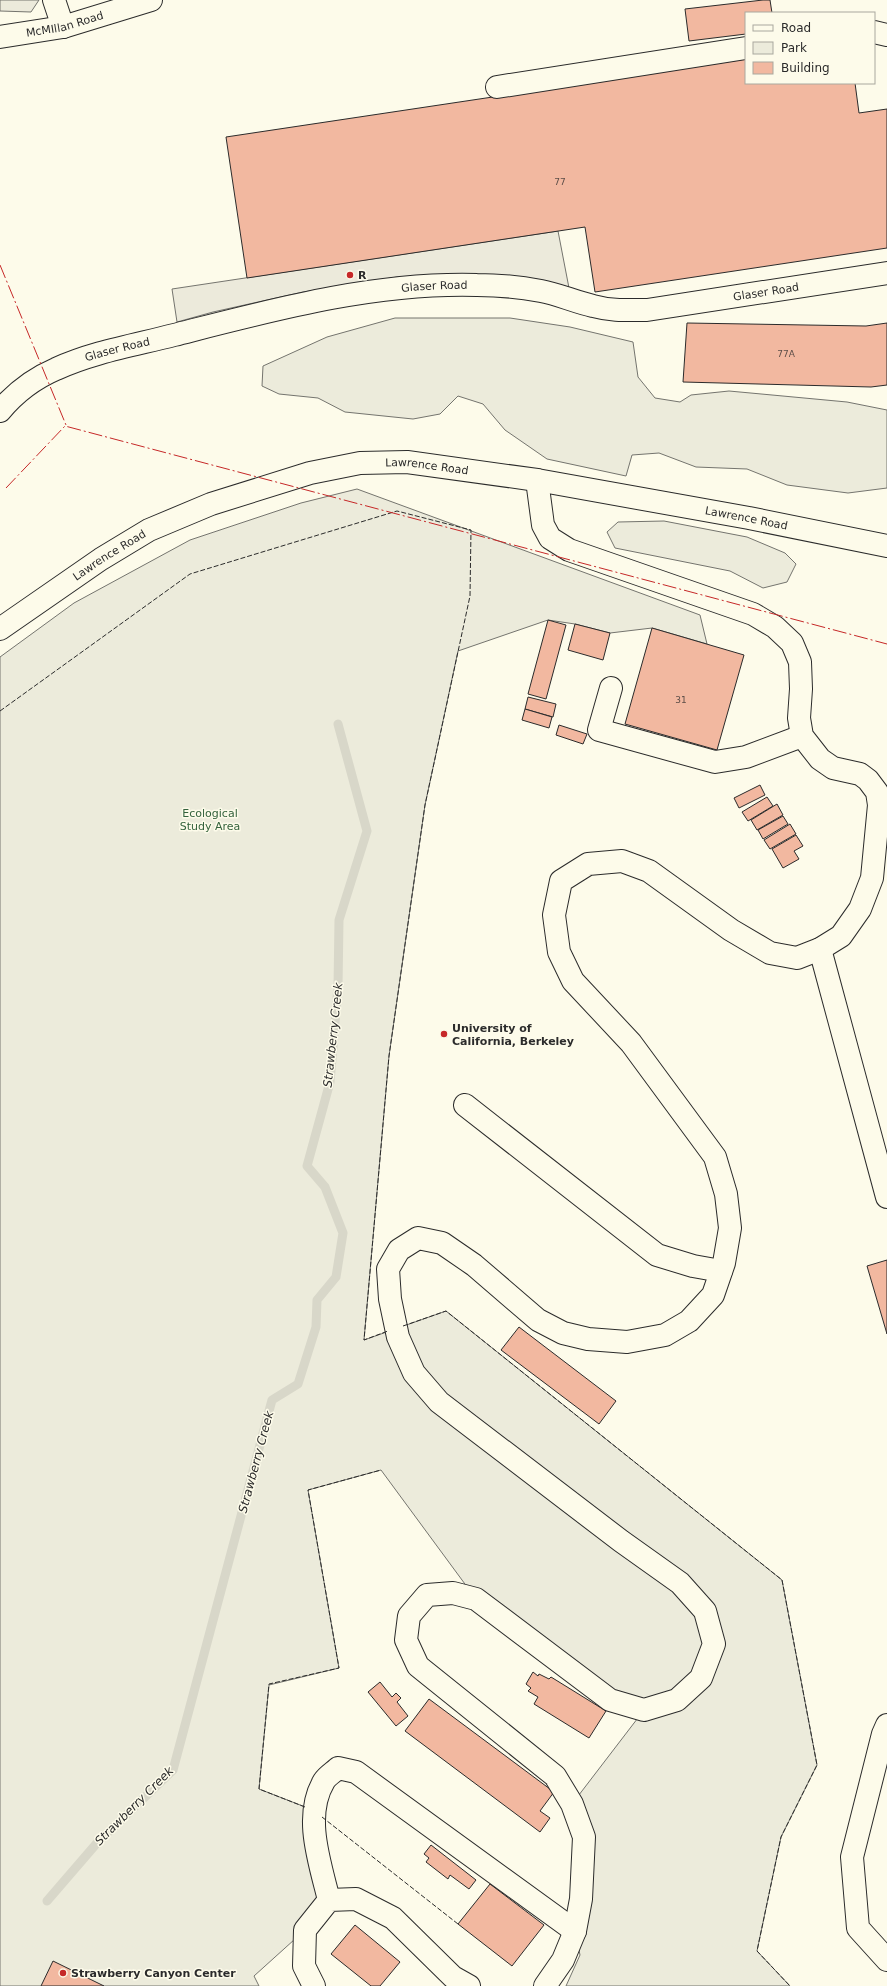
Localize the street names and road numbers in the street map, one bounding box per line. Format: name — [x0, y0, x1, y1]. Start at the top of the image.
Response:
street label: McMIllan Road — [25, 9, 105, 39]
street label: Glaser Road — [400, 278, 468, 294]
street label: Glaser Road — [732, 280, 800, 303]
street label: Glaser Road — [83, 335, 151, 364]
street label: Lawrence Road — [385, 456, 469, 477]
street label: Lawrence Road — [704, 504, 789, 532]
street label: Lawrence Road — [70, 527, 148, 583]

